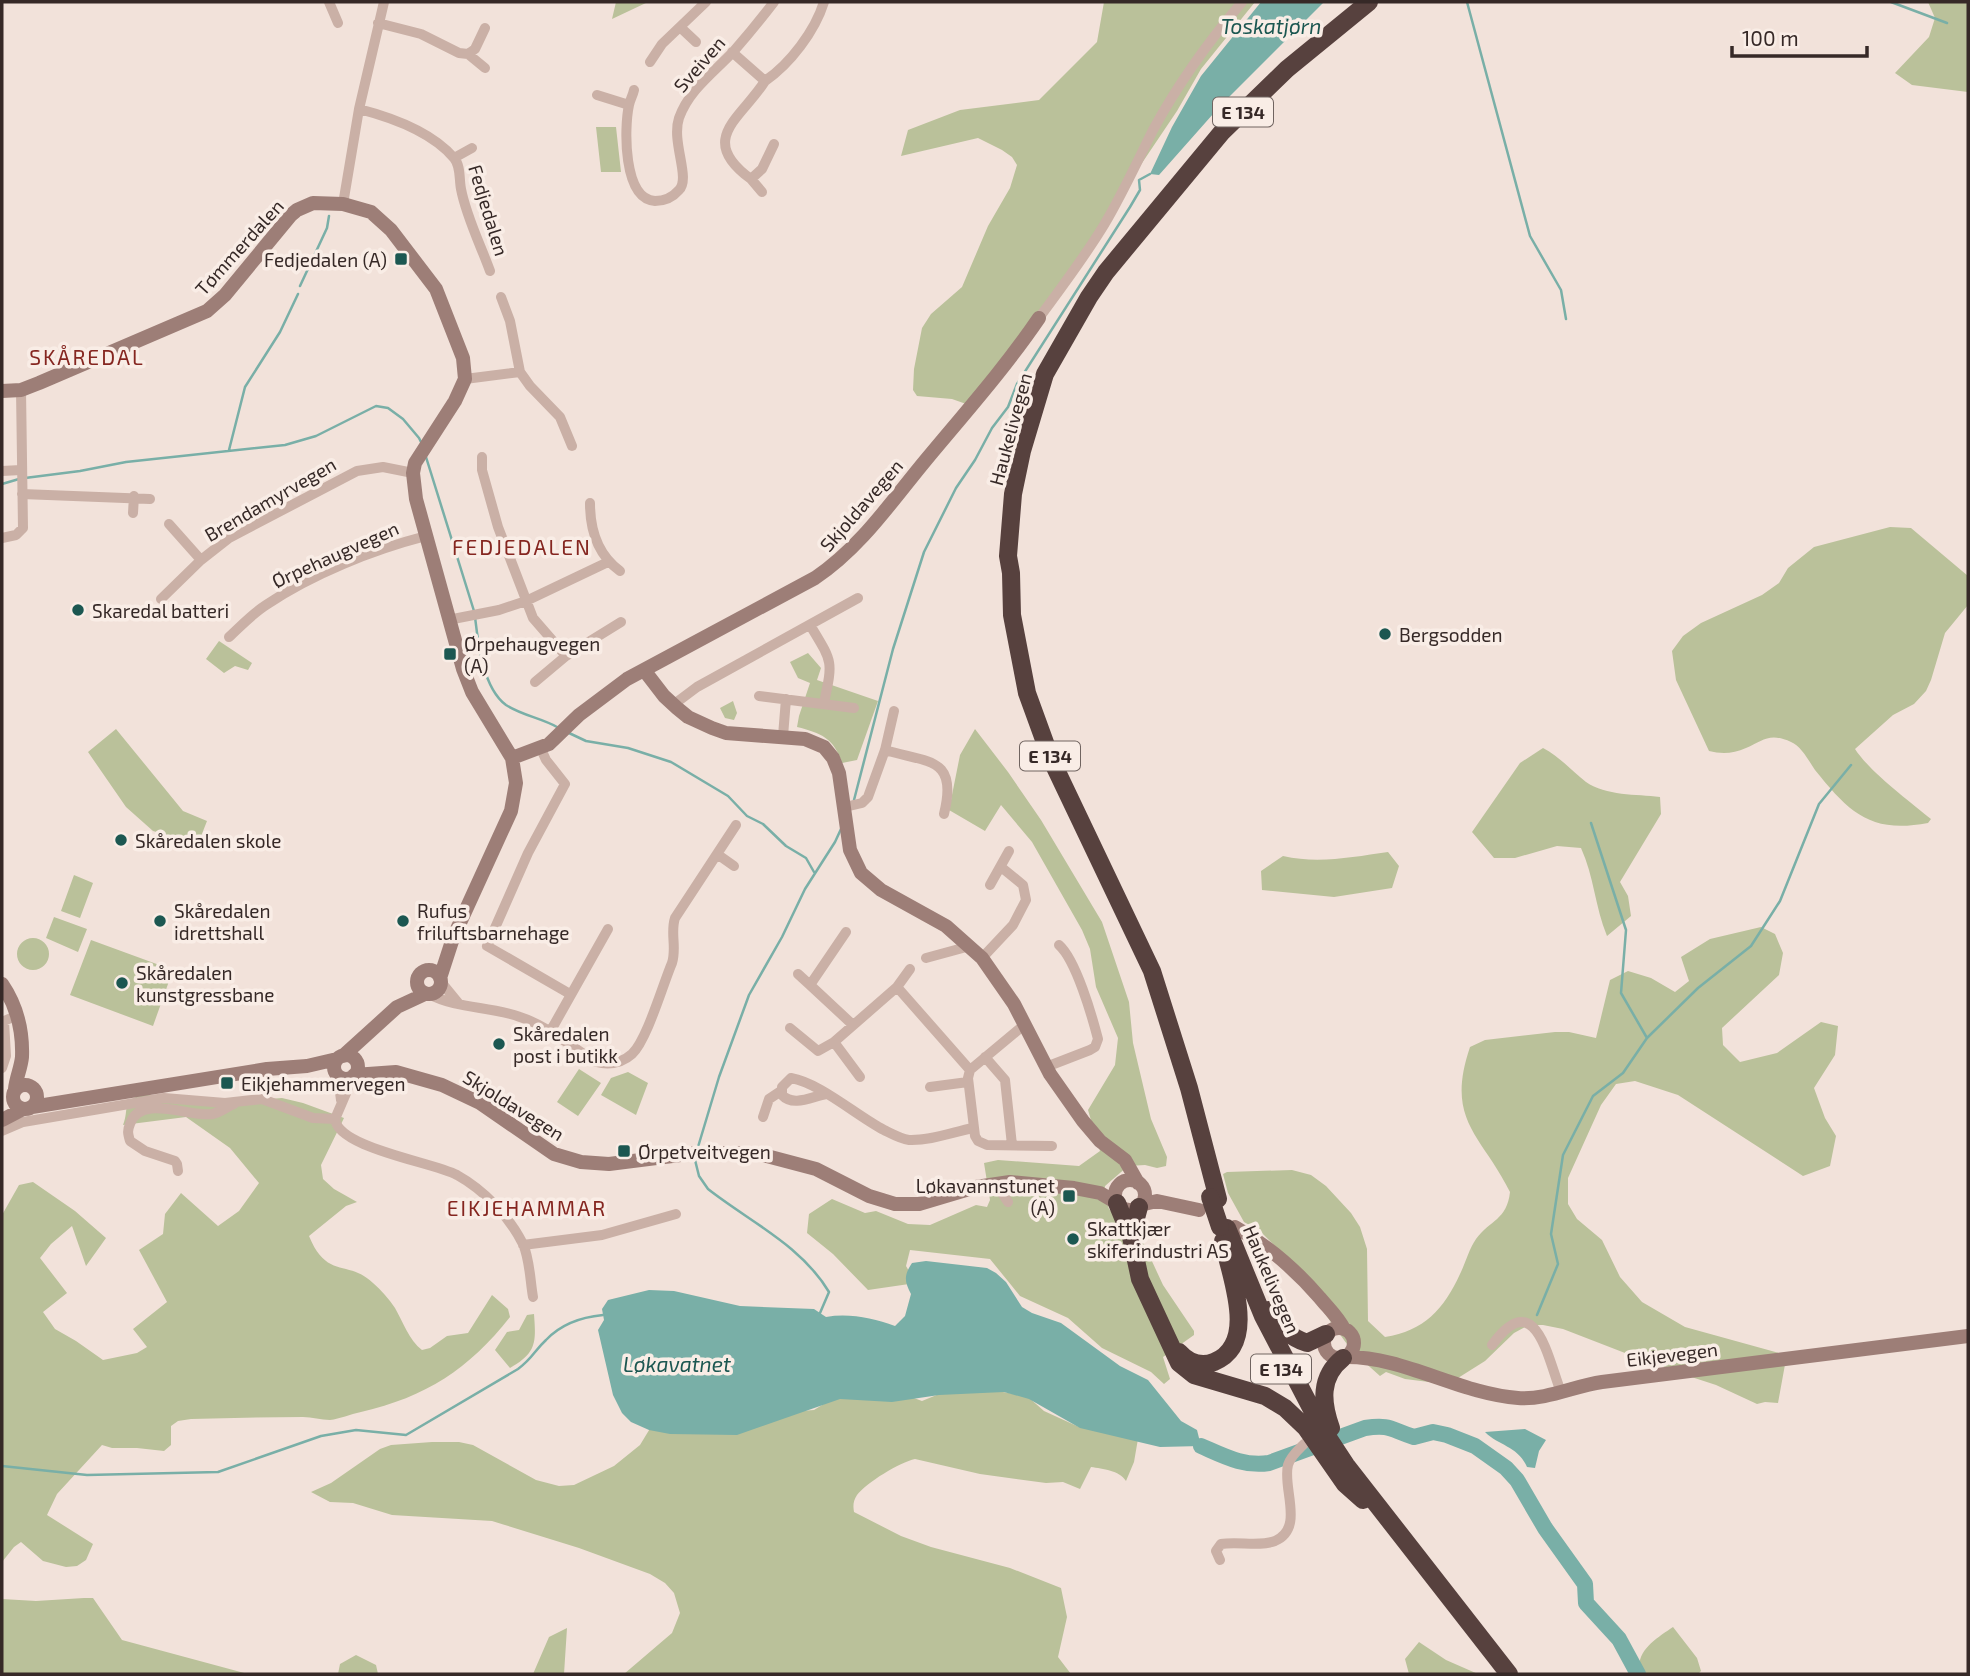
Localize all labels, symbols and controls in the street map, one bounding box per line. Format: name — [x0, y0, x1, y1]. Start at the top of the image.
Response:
water label: Toskatjørn — [1221, 13, 1321, 39]
scale bar — [1732, 14, 1867, 58]
text: 100 m — [1742, 25, 1799, 50]
street label: Sveiven — [668, 31, 730, 97]
road number: E 134 — [1213, 98, 1273, 127]
street label: Fedjedalen — [464, 162, 514, 258]
street label: Tømmerdalen — [190, 194, 288, 300]
place label: Fedjedalen (A) — [264, 248, 387, 271]
marker: Fedjedalen (A) — [393, 251, 409, 267]
district label: SKÅREDAL — [29, 344, 145, 369]
street label: Haukelivegen — [984, 370, 1036, 488]
street label: Brendamyrvegen — [200, 452, 340, 546]
street label: Skjoldavegen — [815, 454, 907, 556]
street label: Ørpehaugvegen — [268, 516, 402, 592]
district label: FEDJEDALEN — [452, 534, 592, 559]
place label: Skaredal batteri — [92, 599, 229, 622]
marker: Skaredal batteri — [70, 602, 86, 618]
place label: Bergsodden — [1399, 623, 1503, 646]
marker: Bergsodden — [1377, 626, 1393, 642]
place label: Ørpehaugvegen (A) — [464, 632, 600, 677]
marker: Ørpehaugvegen (A) — [442, 646, 458, 662]
road number: E 134 — [1020, 742, 1080, 770]
place label: Skåredalen skole — [135, 829, 281, 852]
marker: Skåredalen skole — [113, 832, 129, 848]
place label: Skåredalen idrettshall — [174, 899, 271, 944]
place label: Rufus friluftsbarnehage — [417, 899, 569, 944]
marker: Skåredalen idrettshall — [152, 913, 168, 929]
marker: Rufus friluftsbarnehage — [395, 913, 411, 929]
place label: Skåredalen kunstgressbane — [136, 961, 274, 1006]
marker: Skåredalen kunstgressbane — [114, 975, 130, 991]
place label: Skåredalen post i butikk — [513, 1022, 618, 1067]
marker: Skåredalen post i butikk — [491, 1036, 507, 1052]
street label: Skjoldavegen — [459, 1065, 569, 1145]
place label: Eikjehammervegen — [241, 1072, 405, 1095]
marker: Eikjehammervegen — [219, 1075, 235, 1091]
place label: Ørpetveitvegen — [638, 1140, 771, 1163]
marker: Ørpetveitvegen — [616, 1143, 632, 1159]
place label: Løkavannstunet (A) — [916, 1174, 1055, 1219]
marker: Løkavannstunet (A) — [1061, 1188, 1077, 1204]
district label: EIKJEHAMMAR — [447, 1195, 607, 1220]
place label: Skattkjær skiferindustri AS — [1087, 1217, 1229, 1262]
street label: Haukelivegen — [1239, 1221, 1305, 1337]
marker: Skattkjær skiferindustri AS — [1065, 1231, 1081, 1247]
street label: Eikjevegen — [1625, 1337, 1719, 1371]
water label: Løkavatnet — [623, 1351, 731, 1376]
road number: E 134 — [1251, 1354, 1311, 1384]

